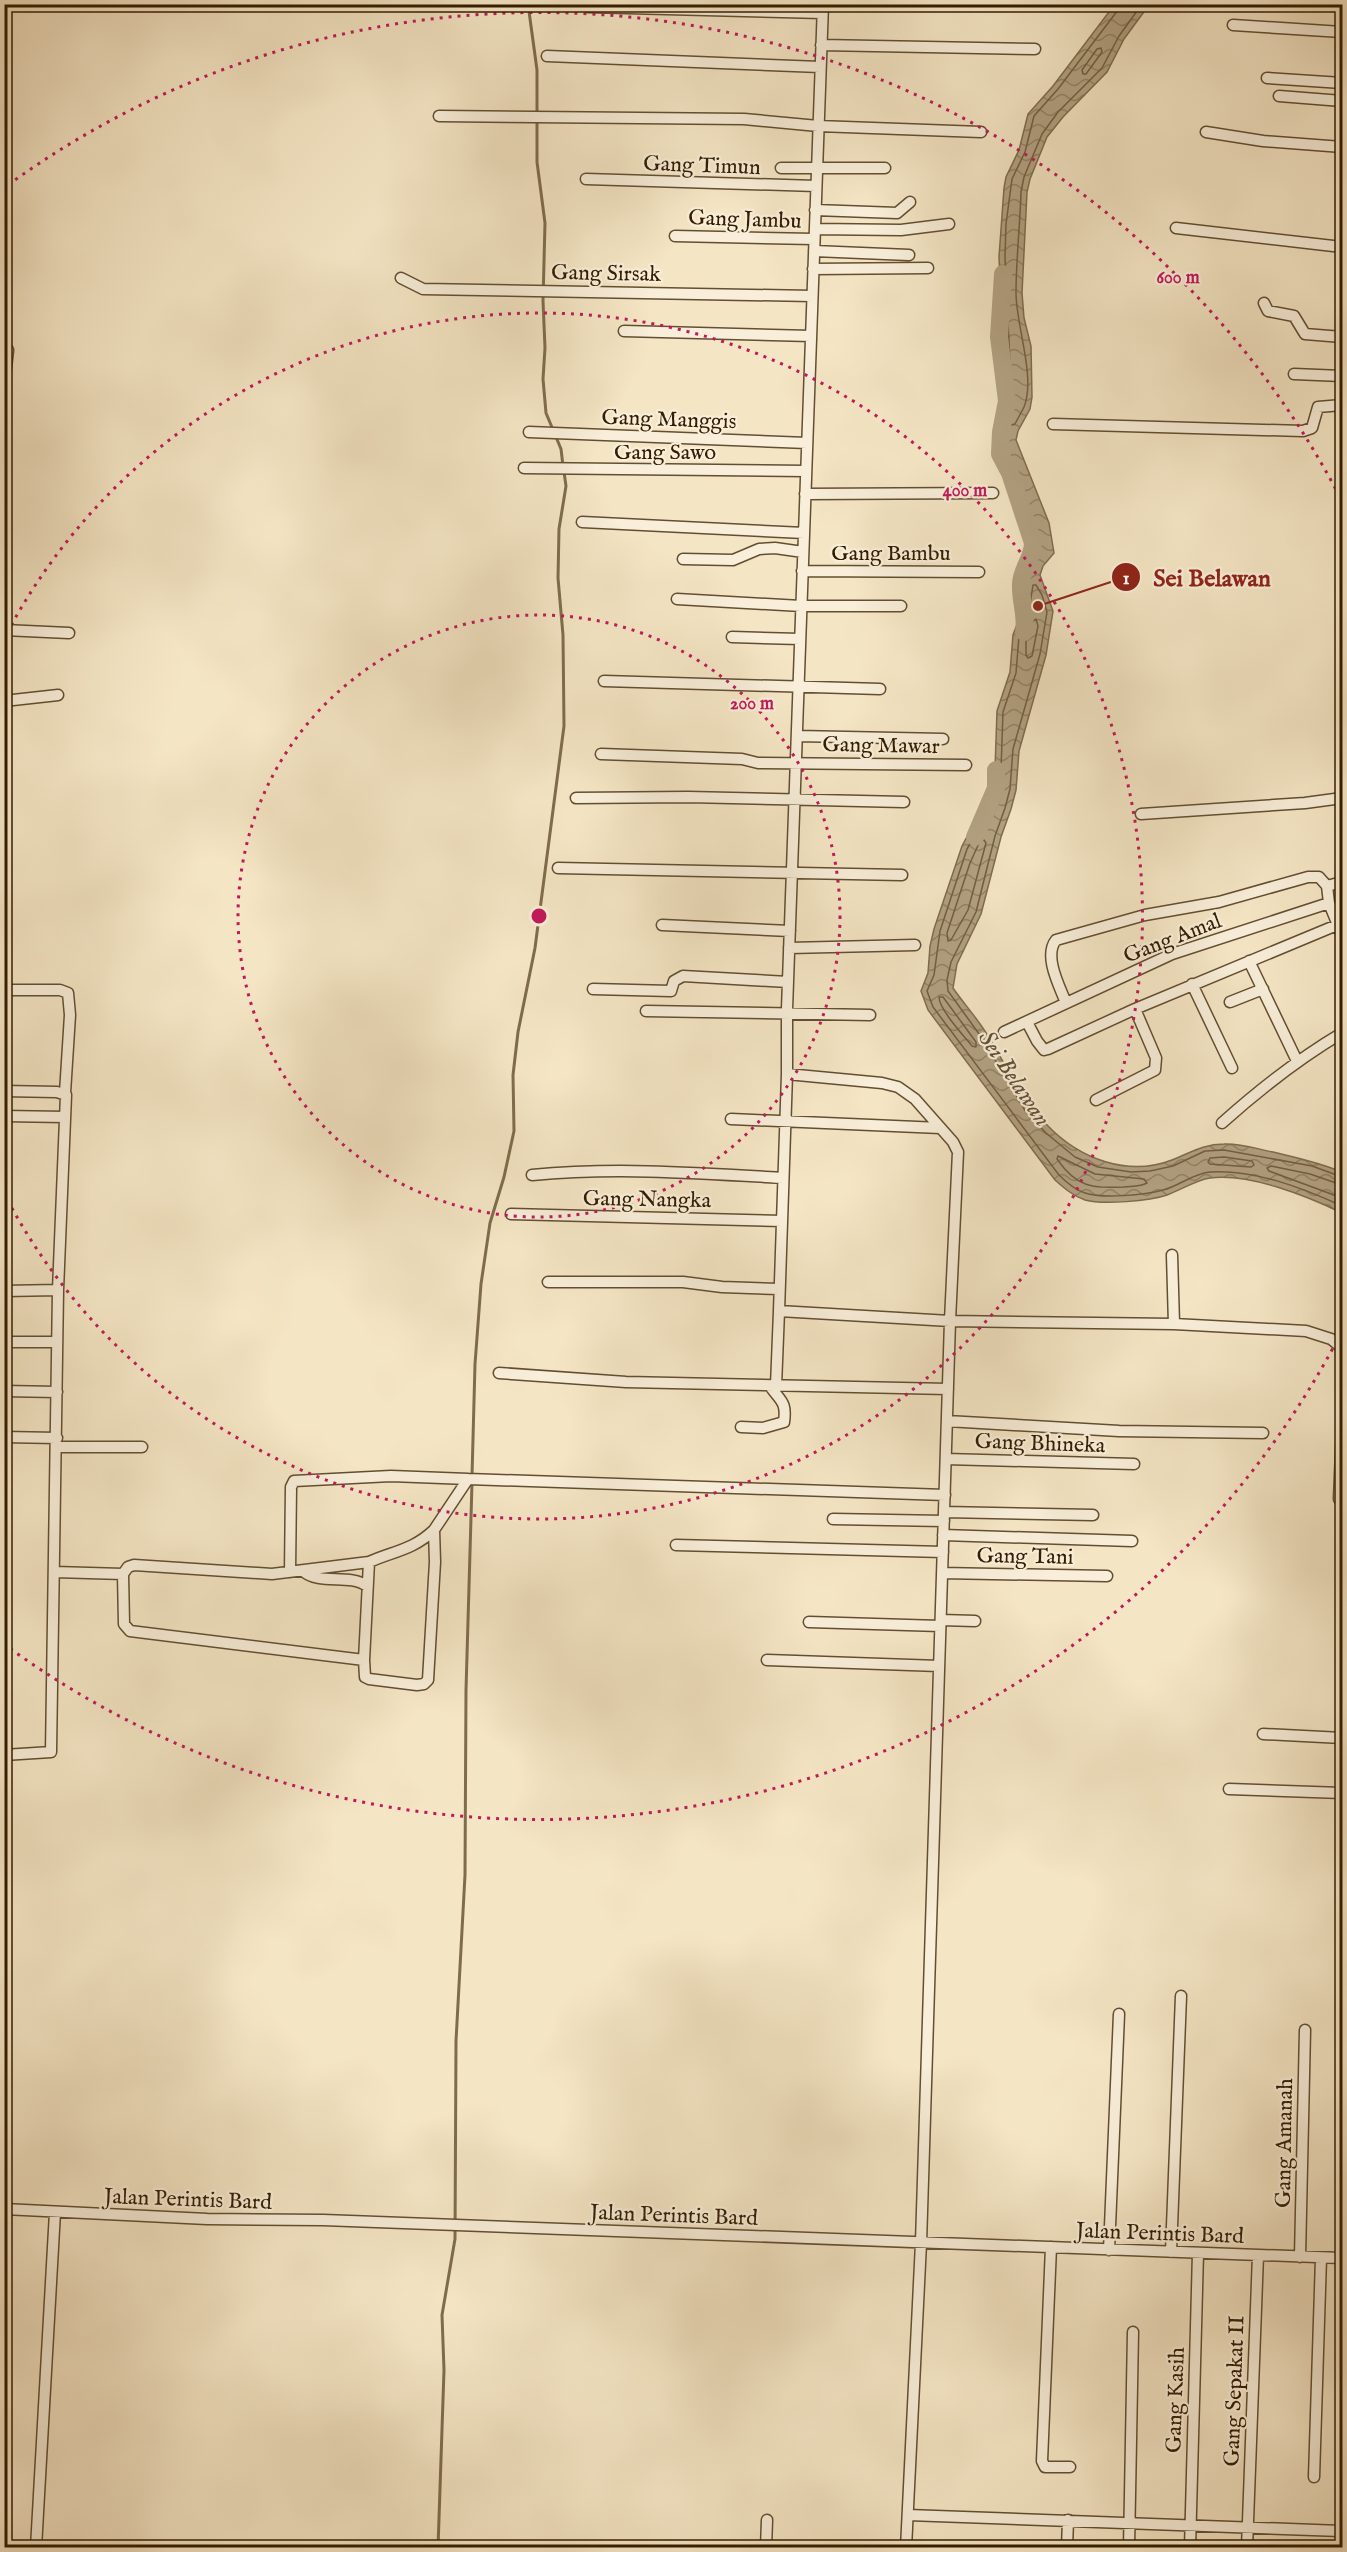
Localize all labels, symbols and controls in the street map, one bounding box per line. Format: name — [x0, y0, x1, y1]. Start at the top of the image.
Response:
street label: Gang Timun — [643, 150, 761, 182]
street label: Gang Jambu — [688, 204, 802, 236]
street label: Gang Sirsak — [551, 259, 661, 289]
text: 600 m — [1156, 267, 1200, 290]
street label: Gang Manggis — [601, 404, 737, 436]
street label: Gang Sawo — [614, 439, 716, 467]
text: 400 m — [943, 480, 987, 503]
street label: Gang Bambu — [831, 540, 951, 568]
callout: Sei Belawan — [1111, 556, 1283, 598]
text: Sei Belawan — [1153, 564, 1271, 595]
text: 1 — [1123, 568, 1130, 591]
text: 200 m — [730, 693, 774, 716]
street label: Gang Mawar — [822, 731, 940, 761]
centre of rings — [529, 906, 549, 926]
street label: Gang Amal — [1120, 907, 1226, 970]
water label: Sei Belawan — [970, 1025, 1057, 1133]
street label: Gang Nangka — [583, 1185, 712, 1215]
street label: Gang Bhineka — [974, 1428, 1106, 1460]
street label: Gang Tani — [976, 1542, 1074, 1572]
street label: Gang Amanah — [1270, 2078, 1300, 2208]
street label: Jalan Perintis Bard — [101, 2183, 273, 2217]
street label: Jalan Perintis Bard — [587, 2199, 759, 2233]
street label: Jalan Perintis Bard — [1073, 2217, 1245, 2251]
street label: Gang Sepakat II — [1218, 2315, 1252, 2467]
street label: Gang Kasih — [1160, 2346, 1192, 2454]

